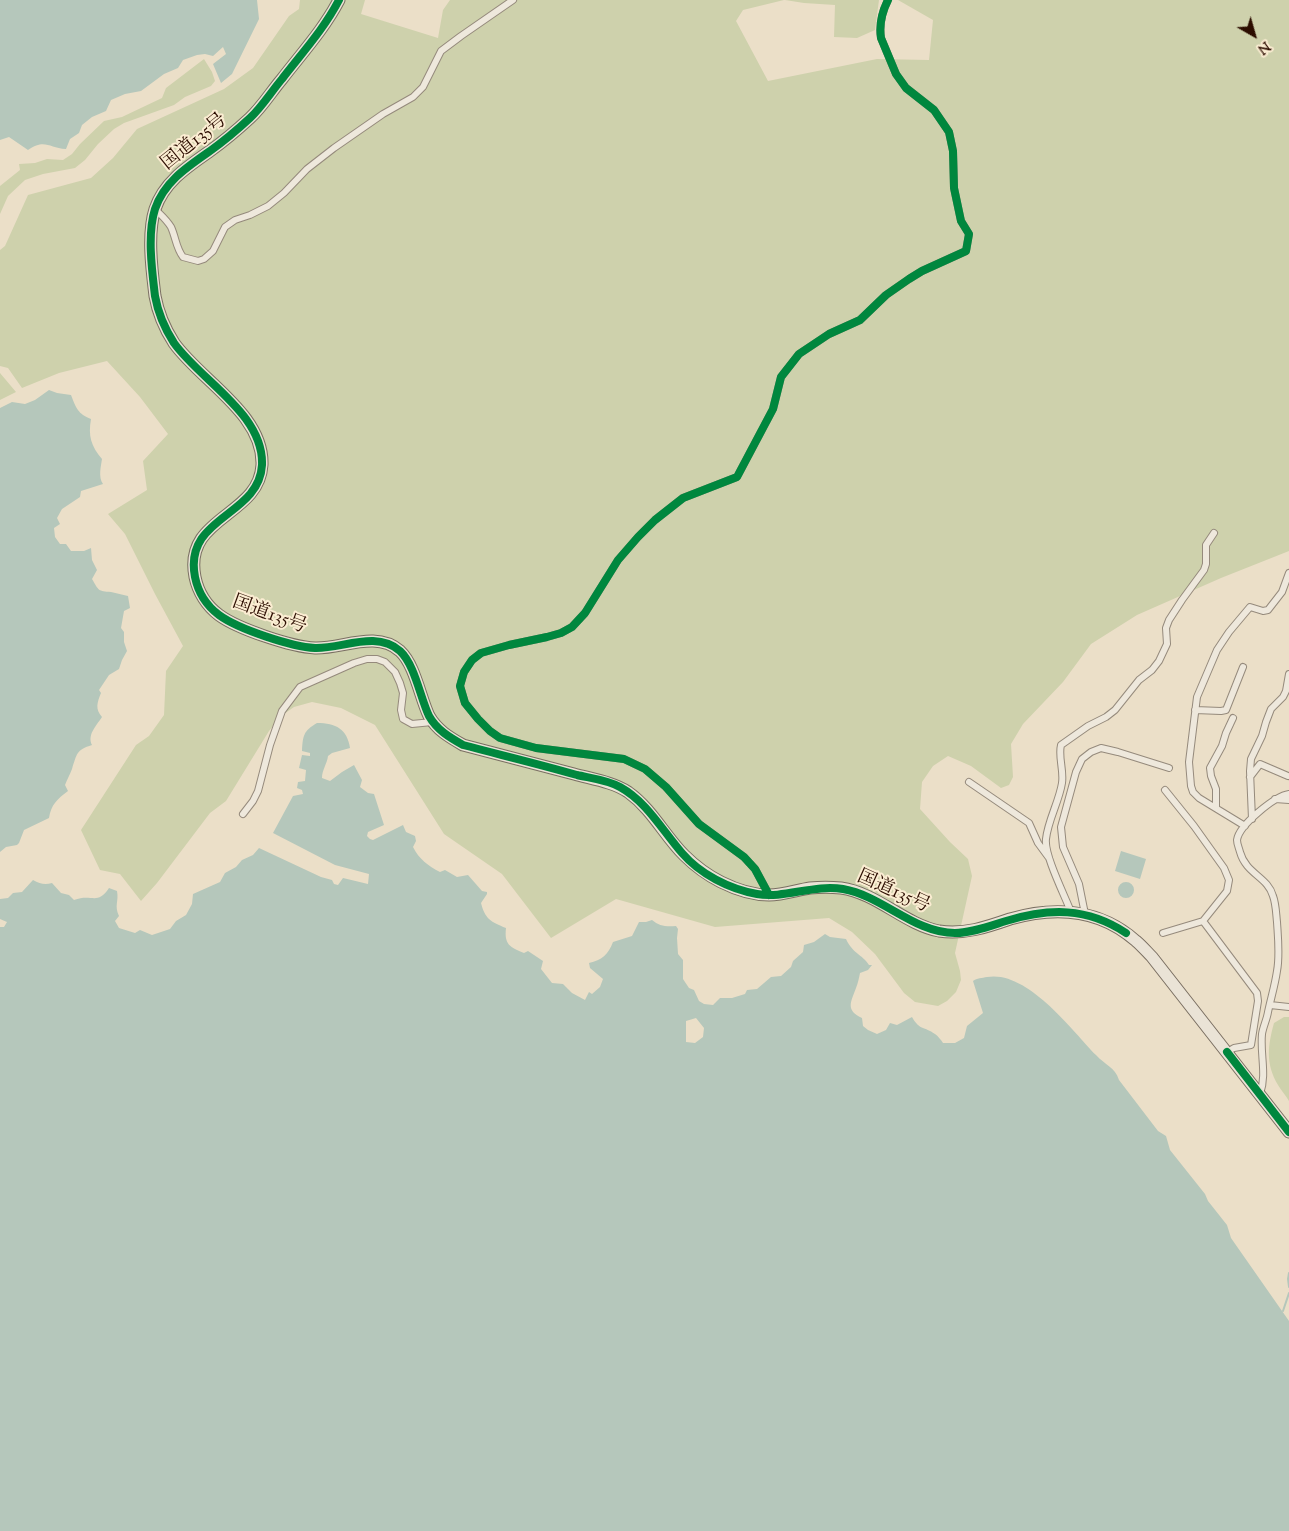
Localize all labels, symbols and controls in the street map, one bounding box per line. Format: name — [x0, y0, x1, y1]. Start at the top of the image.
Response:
north arrow — [1229, 10, 1279, 60]
text: N — [1253, 35, 1274, 58]
street label: 国道135号 — [158, 110, 232, 176]
street label: 国道135号 — [229, 592, 309, 640]
street label: 国道135号 — [853, 867, 933, 919]

